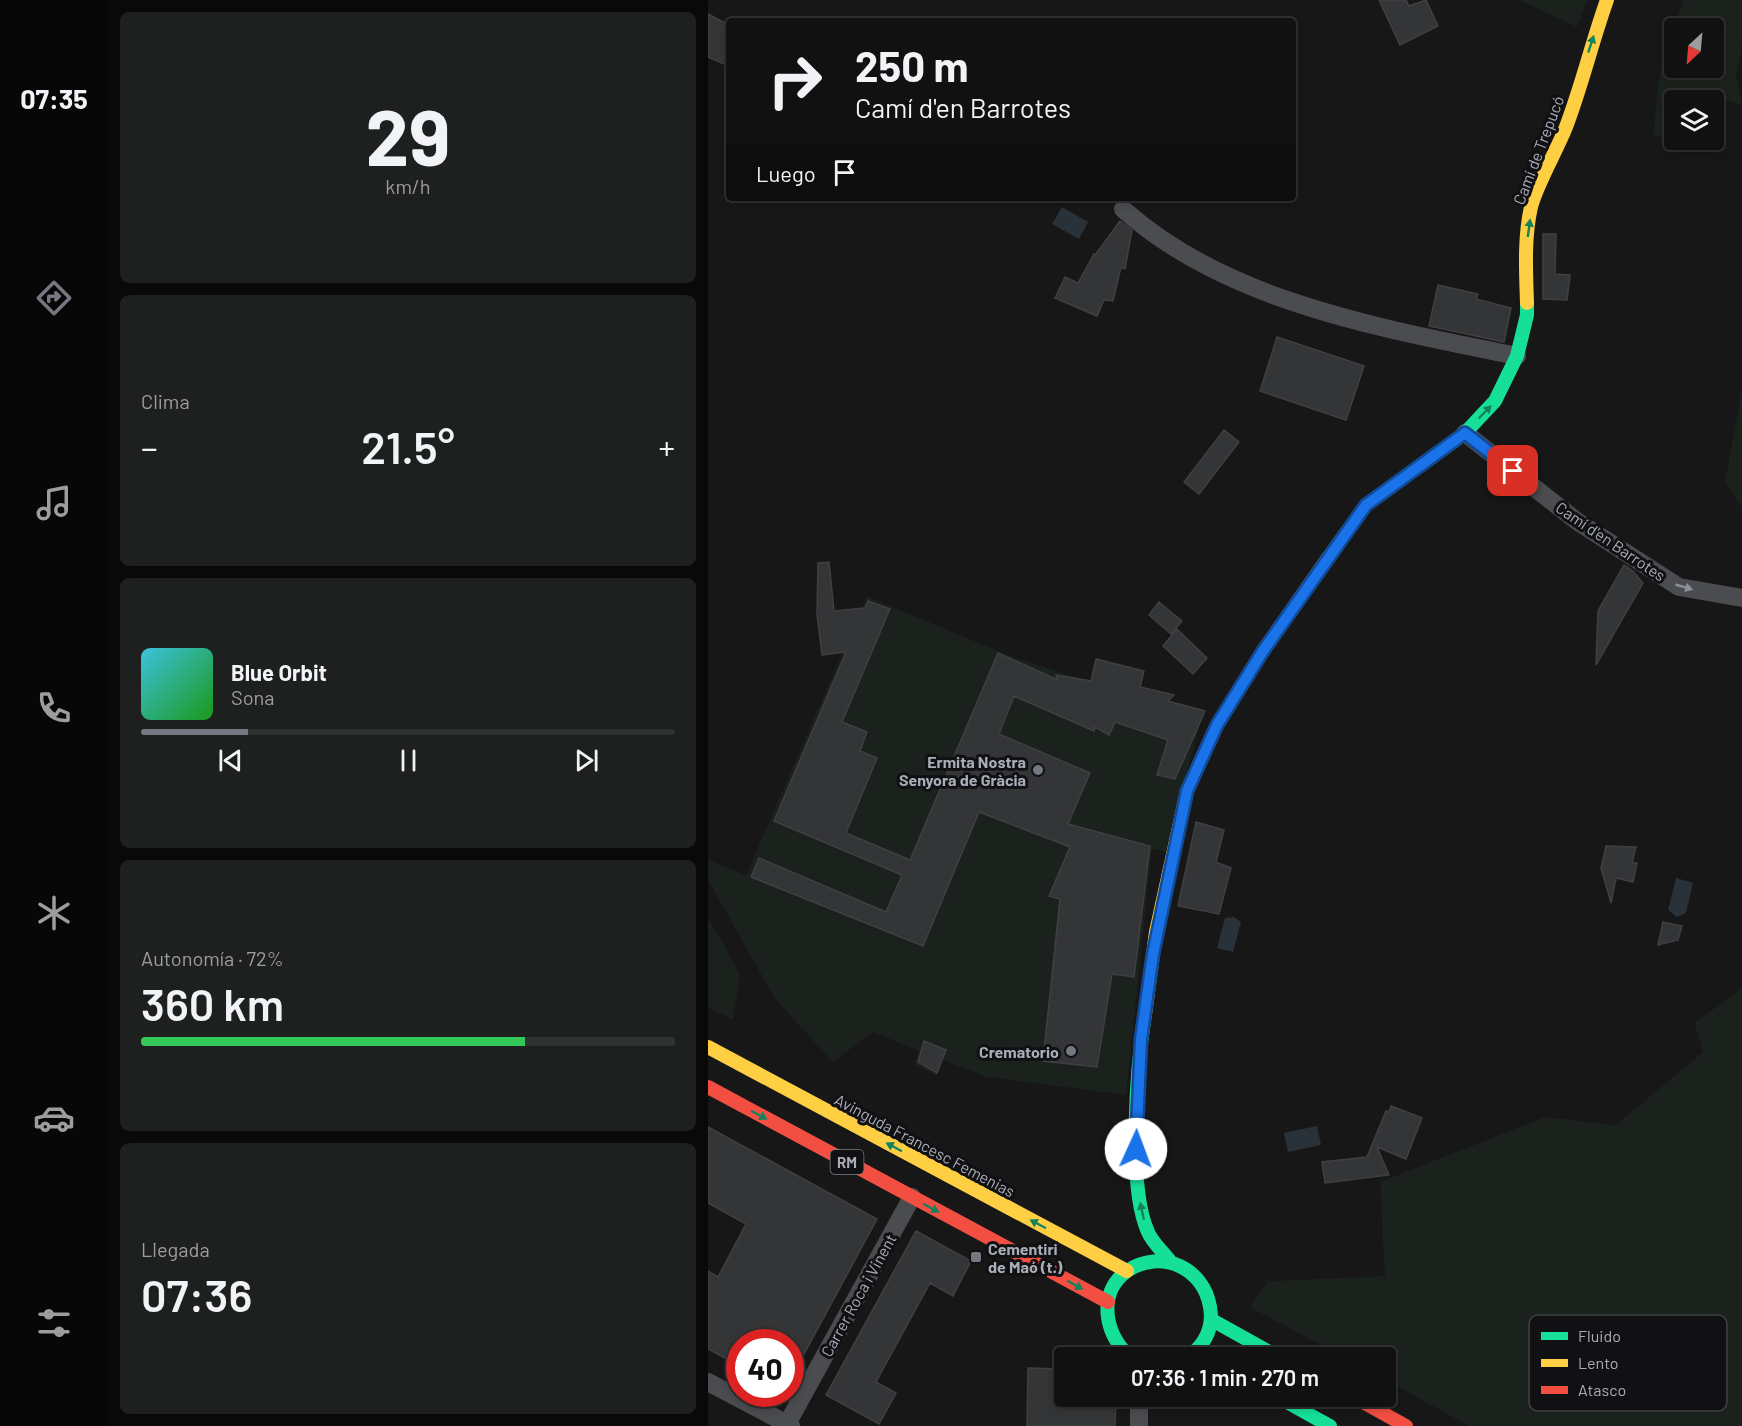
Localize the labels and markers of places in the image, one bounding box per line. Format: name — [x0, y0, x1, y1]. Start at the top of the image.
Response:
pin — [1487, 445, 1538, 496]
place label: Ermita Nostra Senyora de Gràcia — [899, 752, 1026, 789]
marker: Ermita Nostra Senyora de Gràcia — [1031, 763, 1045, 777]
place label: Crematorio — [979, 1042, 1059, 1061]
marker: Crematorio — [1064, 1044, 1078, 1058]
place label: Cementiri de Maó (t.) — [988, 1239, 1063, 1276]
marker: Cementiri de Maó (t.) — [969, 1250, 983, 1264]

